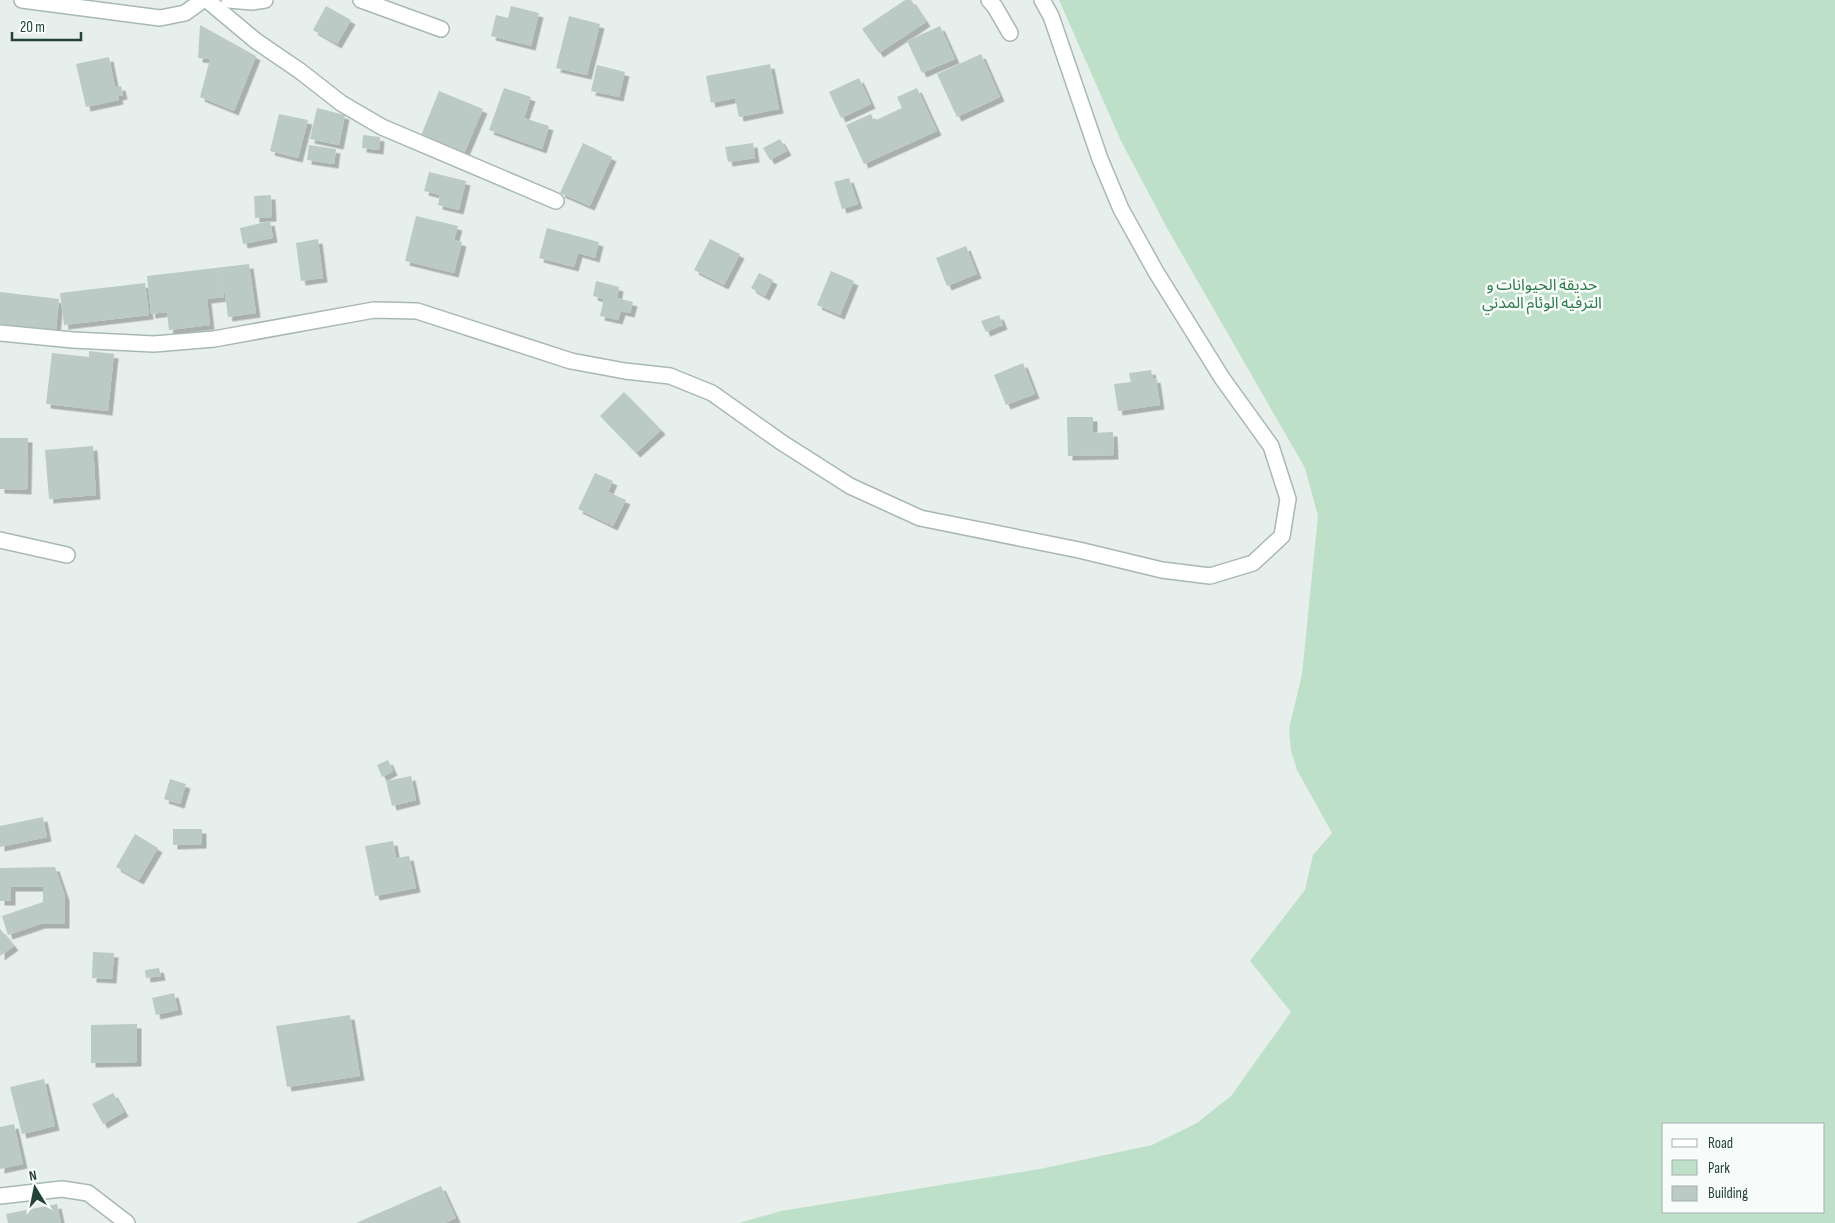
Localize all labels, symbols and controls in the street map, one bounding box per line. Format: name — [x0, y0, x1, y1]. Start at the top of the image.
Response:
scale bar — [12, 10, 81, 42]
text: 20 m — [20, 18, 45, 37]
park label: حديقة الحيوانات و الترفيه الوئام المدني — [1482, 276, 1602, 315]
legend — [1662, 1123, 1825, 1213]
text: Road — [1708, 1134, 1733, 1153]
text: Park — [1708, 1159, 1730, 1178]
north arrow — [10, 1163, 60, 1213]
text: N — [28, 1167, 38, 1185]
text: Building — [1708, 1184, 1748, 1203]

